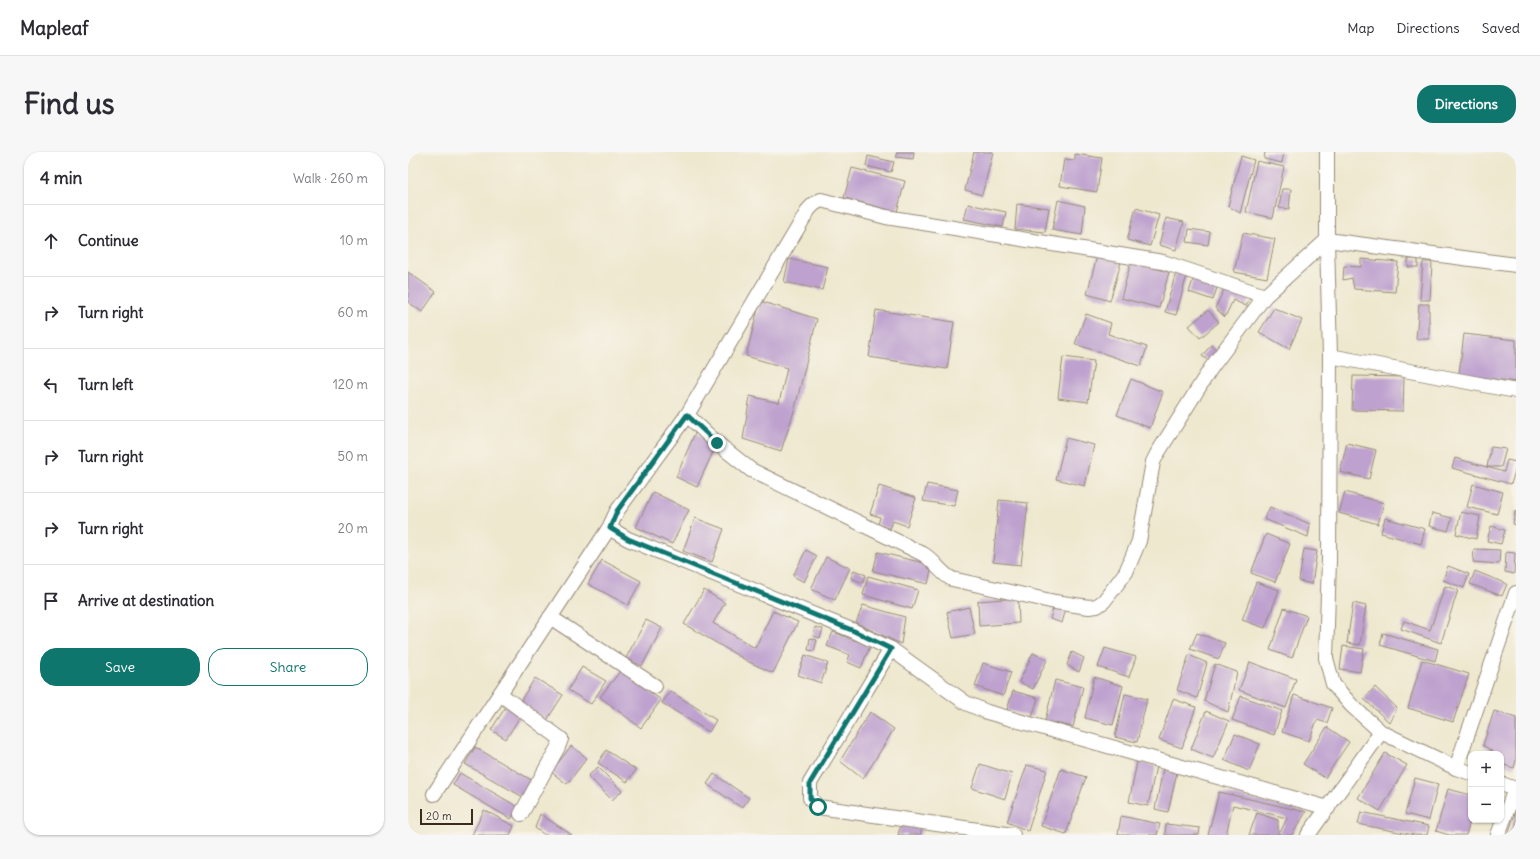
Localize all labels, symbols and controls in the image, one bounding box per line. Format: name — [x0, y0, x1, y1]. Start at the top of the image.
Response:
text: Mapleaf — [20, 16, 89, 40]
text: Map — [1347, 19, 1374, 37]
text: Directions — [1396, 19, 1460, 37]
text: Saved — [1482, 19, 1520, 37]
button: Directions — [1417, 85, 1516, 123]
text: Find us — [24, 86, 115, 122]
text: 4 min — [40, 167, 82, 189]
text: Walk · 260 m — [293, 170, 368, 187]
icon: ahead — [40, 230, 62, 252]
text: Continue — [78, 231, 139, 250]
text: 10 m — [340, 232, 368, 249]
icon: right — [40, 302, 62, 324]
text: Turn right — [78, 303, 143, 322]
text: 60 m — [337, 304, 368, 321]
icon: left — [40, 374, 62, 396]
text: Turn left — [78, 375, 133, 394]
text: 120 m — [333, 376, 368, 393]
route end — [708, 434, 726, 452]
icon: right — [40, 446, 62, 468]
text: Turn right — [78, 447, 143, 466]
text: 50 m — [337, 448, 368, 465]
icon: right — [40, 518, 62, 540]
text: Turn right — [78, 519, 143, 538]
text: 20 m — [338, 520, 368, 537]
icon: arrive — [40, 590, 62, 612]
text: Arrive at destination — [78, 591, 214, 610]
button: Save — [40, 648, 200, 686]
button: Share — [208, 648, 368, 686]
map controls — [1468, 751, 1504, 823]
button: + — [1468, 751, 1504, 787]
button: − — [1468, 787, 1504, 823]
route start — [809, 798, 827, 816]
scale bar — [420, 807, 473, 826]
text: 20 m — [426, 809, 452, 823]

